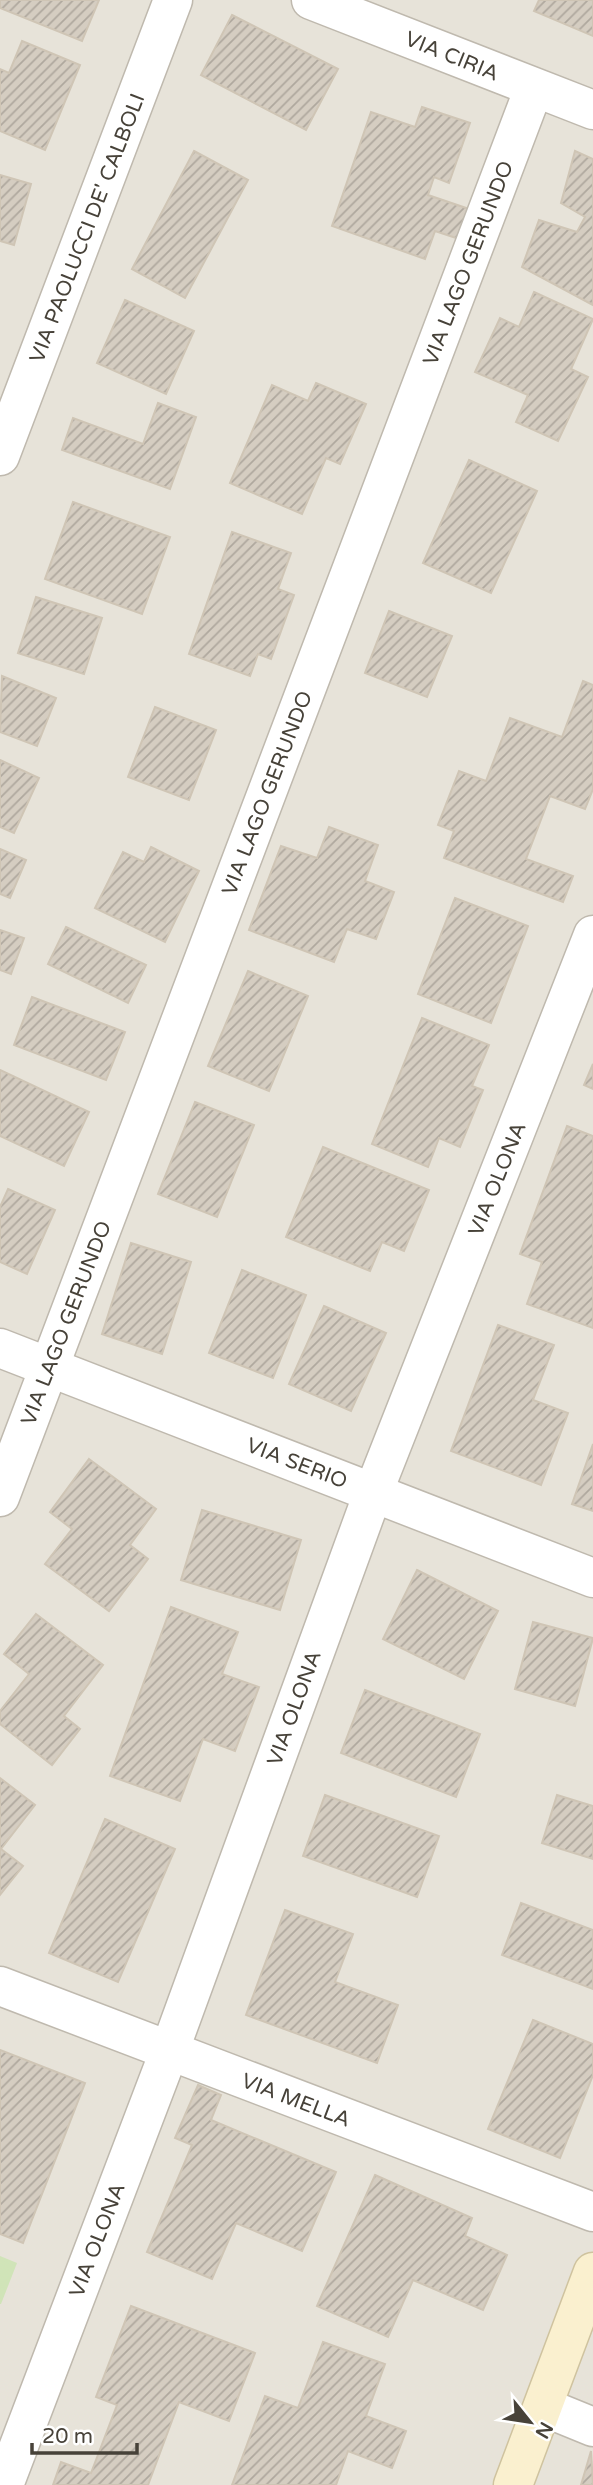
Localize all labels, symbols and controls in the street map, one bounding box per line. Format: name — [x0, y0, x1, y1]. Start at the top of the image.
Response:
street label: VIA CIRIA — [401, 26, 502, 87]
street label: VIA PAOLUCCI DE' CALBOLI — [24, 90, 150, 366]
street label: VIA LAGO GERUNDO — [418, 157, 519, 369]
street label: VIA LAGO GERUNDO — [217, 687, 318, 899]
street label: VIA OLONA — [463, 1119, 532, 1240]
street label: VIA LAGO GERUNDO — [16, 1217, 117, 1429]
street label: VIA SERIO — [243, 1433, 351, 1494]
street label: VIA OLONA — [262, 1647, 327, 1769]
street label: VIA MELLA — [238, 2068, 354, 2133]
street label: VIA OLONA — [64, 2179, 131, 2301]
north arrow — [495, 2387, 565, 2457]
scale bar — [32, 2412, 136, 2456]
text: N — [531, 2418, 557, 2442]
text: 20 m — [42, 2424, 93, 2449]

